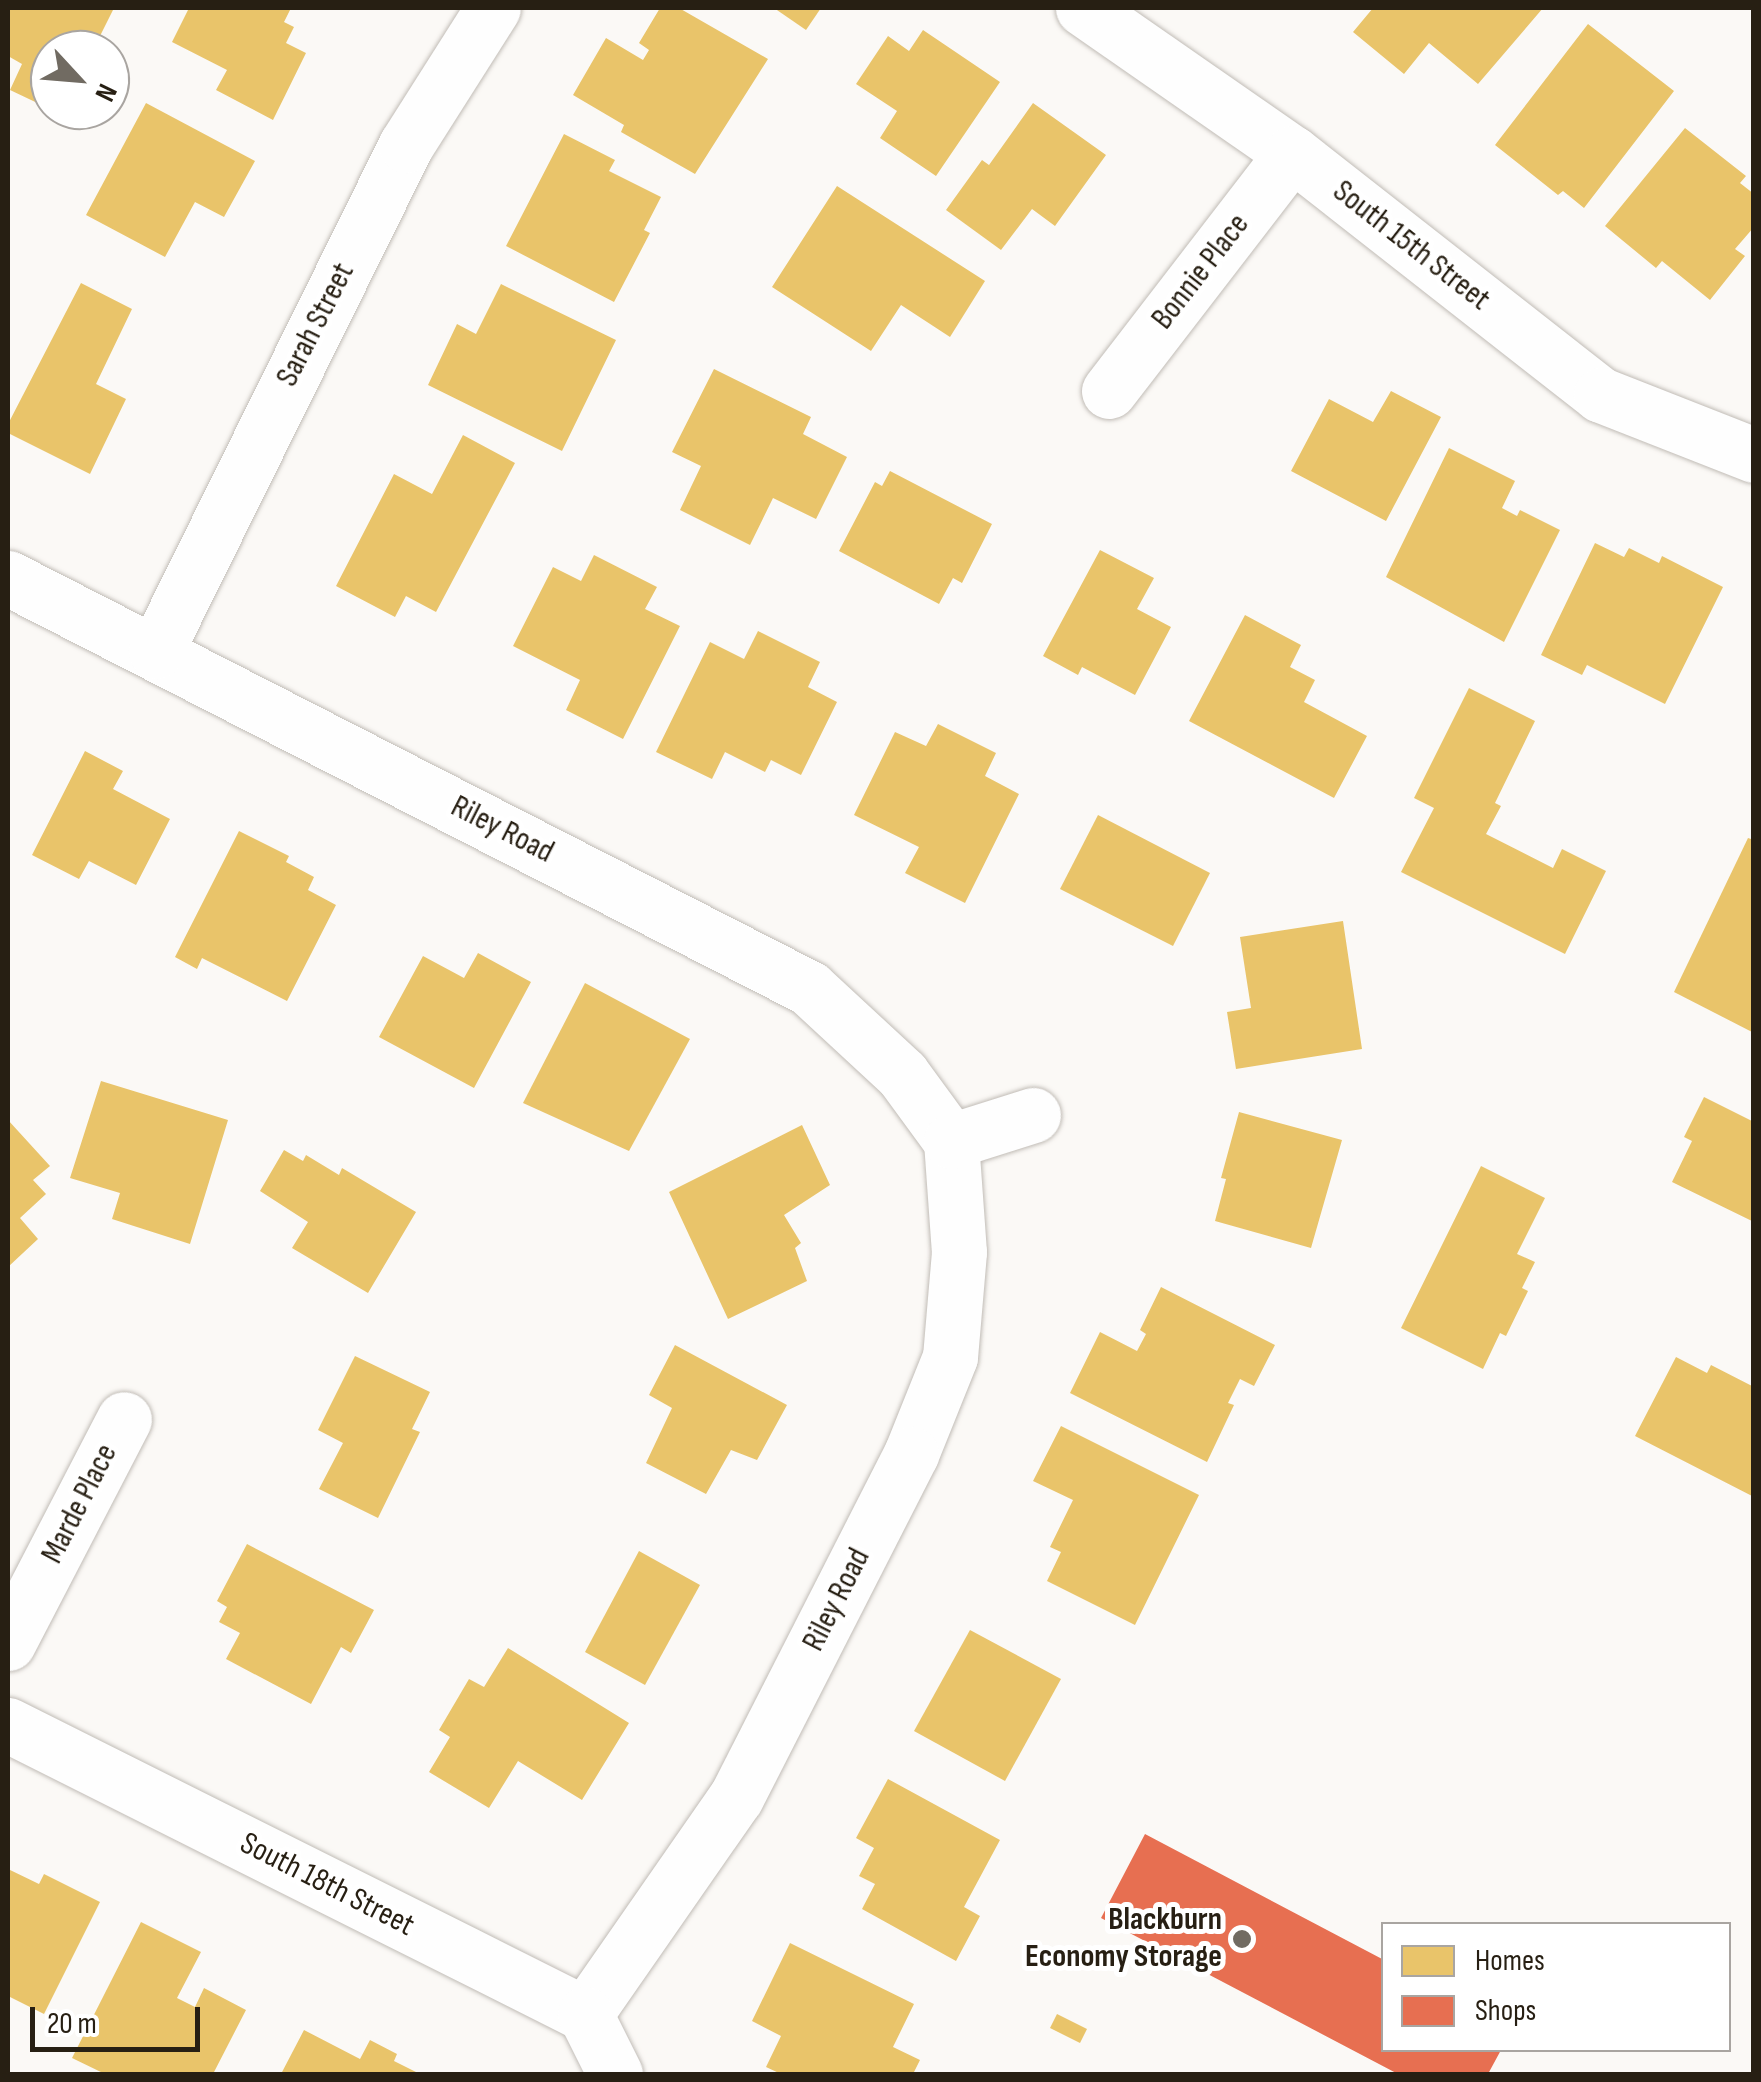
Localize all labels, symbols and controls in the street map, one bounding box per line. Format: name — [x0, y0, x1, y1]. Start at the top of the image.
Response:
north arrow — [30, 30, 130, 130]
text: N — [88, 79, 124, 106]
street label: South 15th Street — [1325, 173, 1497, 319]
street label: Bonnie Place — [1144, 207, 1258, 337]
street label: Sarah Street — [269, 257, 363, 393]
street label: Riley Road — [444, 788, 560, 872]
street label: Marde Place — [34, 1438, 126, 1570]
street label: Riley Road — [795, 1542, 879, 1658]
street label: South 18th Street — [234, 1825, 420, 1945]
place label: Blackburn Economy Storage — [1025, 1902, 1222, 1977]
legend — [1381, 1922, 1731, 2052]
marker: Blackburn Economy Storage — [1231, 1928, 1253, 1950]
text: Homes — [1475, 1943, 1545, 1979]
scale bar — [35, 1987, 205, 2049]
text: Shops — [1475, 1993, 1536, 2029]
text: 20 m — [47, 2006, 97, 2042]

